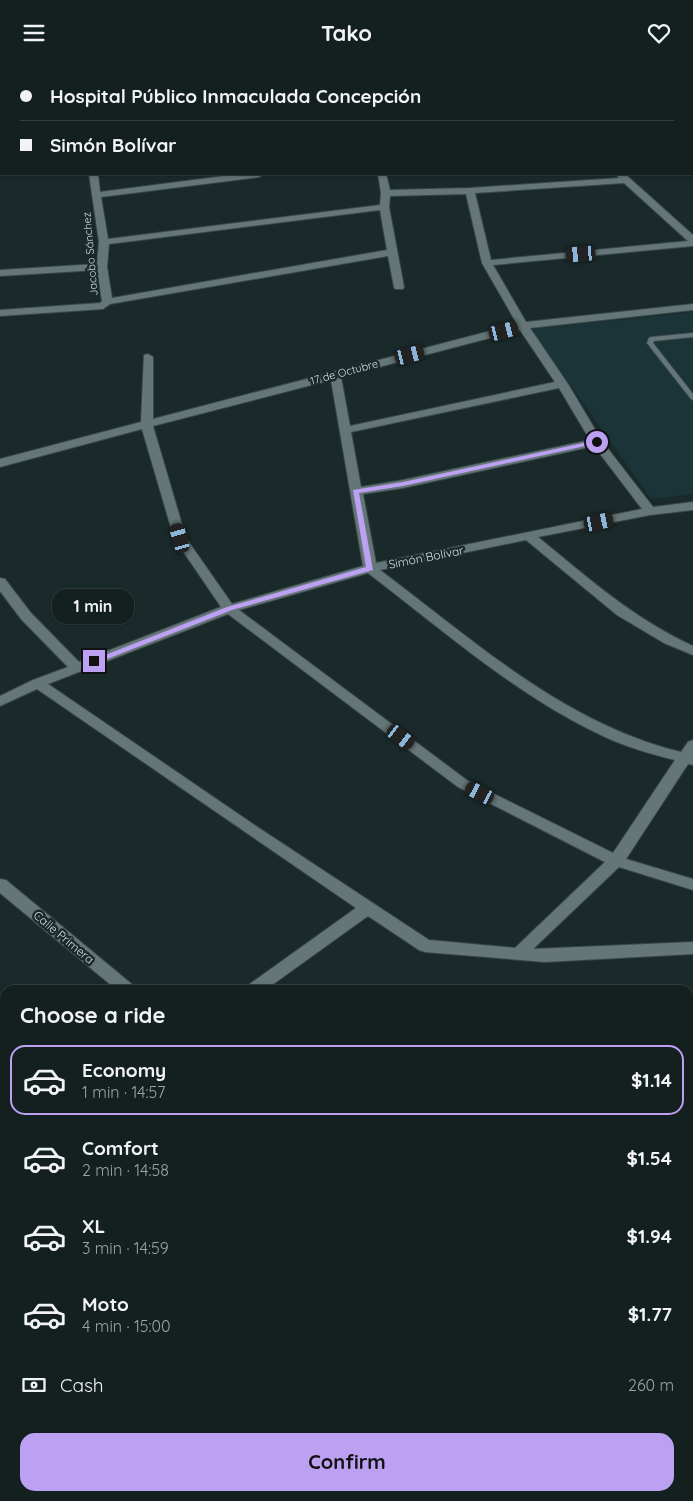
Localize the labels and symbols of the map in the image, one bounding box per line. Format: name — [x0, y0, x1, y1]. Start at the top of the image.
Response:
street label: Jacobo Sánchez — [79, 211, 101, 297]
car — [565, 245, 596, 263]
car — [487, 320, 520, 342]
car — [393, 344, 426, 366]
street label: 17 de Octubre — [309, 356, 379, 388]
route start — [586, 431, 608, 453]
car — [582, 512, 615, 532]
car — [168, 522, 191, 554]
street label: Simón Bolívar — [387, 542, 465, 572]
callout: 1 min — [53, 589, 135, 623]
route end — [83, 650, 105, 672]
car — [384, 722, 417, 752]
car — [463, 780, 496, 806]
street label: Calle Primera — [31, 907, 97, 967]

